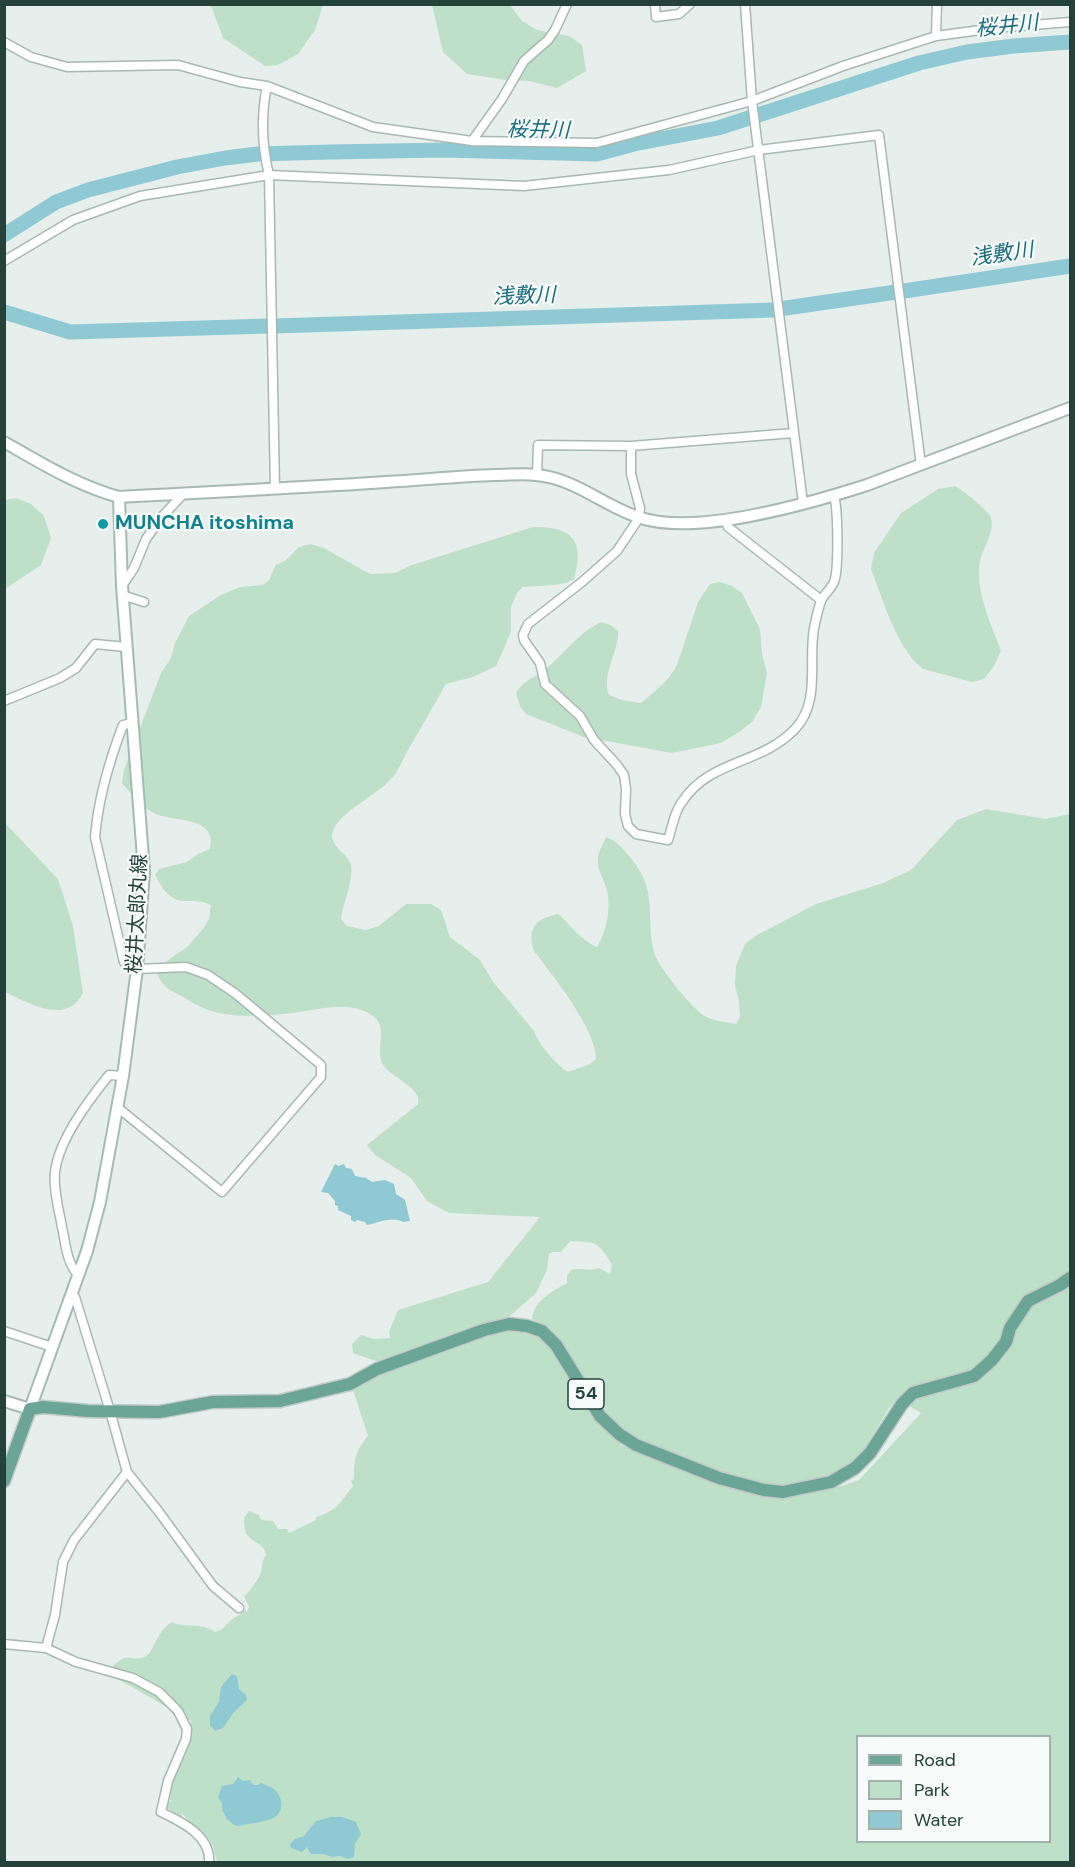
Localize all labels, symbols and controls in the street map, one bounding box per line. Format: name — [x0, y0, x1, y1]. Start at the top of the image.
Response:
water label: 桜井川 — [974, 11, 1040, 43]
water label: 桜井川 — [506, 118, 570, 144]
water label: 浅敷川 — [969, 238, 1035, 272]
water label: 浅敷川 — [492, 283, 556, 311]
place label: MUNCHA itoshima — [115, 512, 294, 536]
marker: MUNCHA itoshima — [96, 517, 110, 531]
street label: 桜井太郎丸線 — [123, 853, 153, 975]
road number: 54 — [568, 1379, 604, 1409]
legend — [856, 1735, 1051, 1843]
text: Road — [914, 1748, 956, 1772]
text: Park — [914, 1778, 950, 1802]
text: Water — [914, 1808, 964, 1832]

